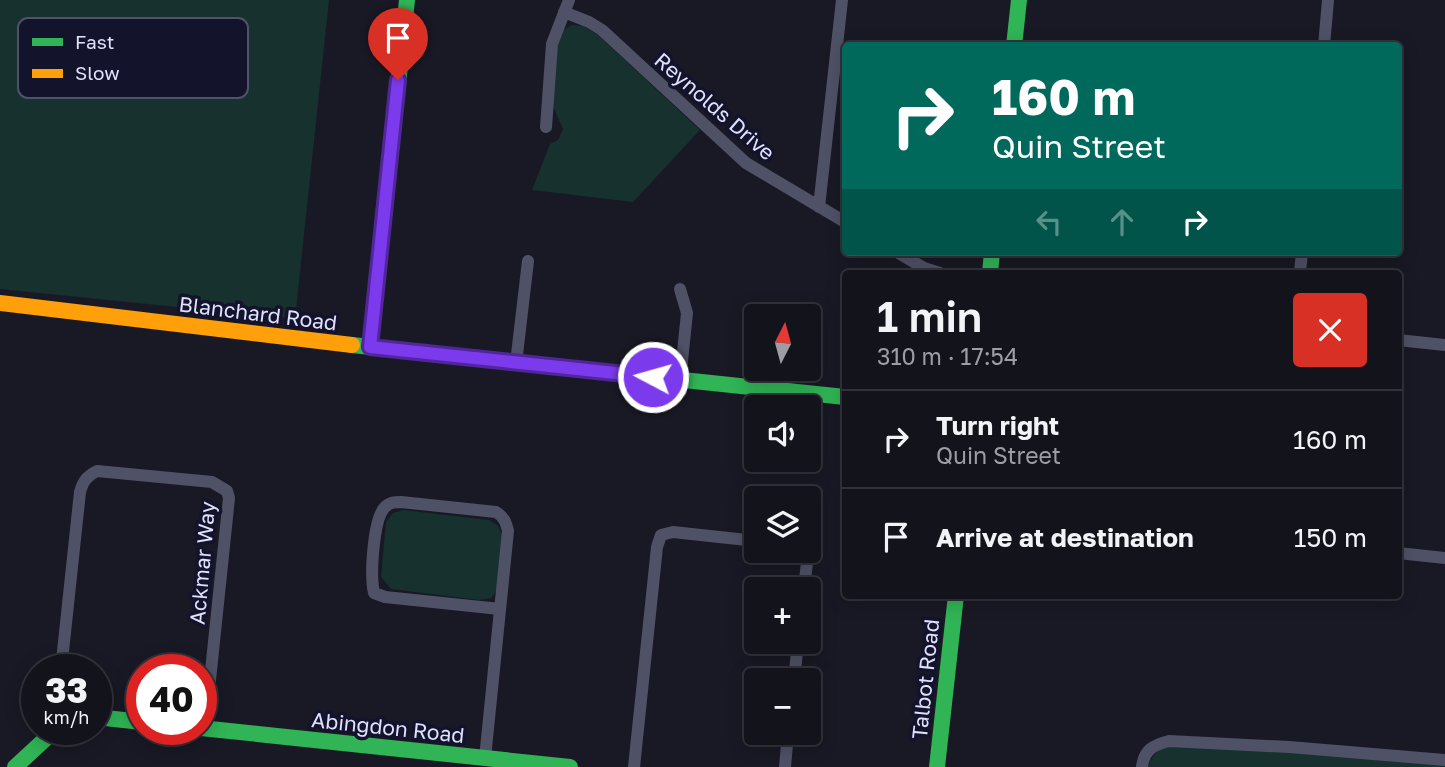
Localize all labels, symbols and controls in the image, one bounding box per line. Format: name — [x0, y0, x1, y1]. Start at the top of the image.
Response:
pin — [368, 8, 428, 80]
legend — [18, 18, 248, 98]
icon: arrive — [379, 19, 417, 57]
text: Fast — [75, 30, 114, 53]
street label: Reynolds Drive — [650, 47, 780, 165]
text: Slow — [75, 61, 120, 84]
text: 160 m — [992, 67, 1135, 126]
icon: right — [877, 70, 968, 161]
text: Quin Street — [992, 127, 1166, 165]
icon: left — [1030, 203, 1068, 241]
icon: ahead — [1103, 203, 1141, 241]
icon: right — [1176, 203, 1214, 241]
street label: Blanchard Road — [177, 290, 339, 336]
text: 1 min — [877, 291, 982, 341]
button: close — [1293, 293, 1367, 367]
north arrow — [744, 304, 821, 382]
map controls — [744, 304, 821, 745]
position arrow — [616, 340, 690, 414]
text: 310 m · 17:54 — [877, 342, 1018, 370]
button: sound — [744, 395, 821, 472]
text: Turn right — [936, 410, 1059, 441]
icon: right — [877, 420, 915, 458]
text: 160 m — [1293, 424, 1367, 455]
text: Quin Street — [936, 441, 1061, 469]
button: layers — [744, 486, 821, 563]
street label: Ackmar Way — [184, 500, 220, 626]
icon: arrive — [877, 518, 915, 556]
text: Arrive at destination — [936, 522, 1194, 553]
text: 150 m — [1294, 522, 1367, 553]
button: + — [744, 577, 821, 654]
street label: Talbot Road — [906, 618, 944, 740]
speed limit sign: 40 — [126, 654, 217, 745]
button: − — [744, 668, 821, 745]
text: 33 — [45, 669, 88, 711]
text: km/h — [44, 706, 89, 728]
street label: Abingdon Road — [310, 706, 466, 748]

